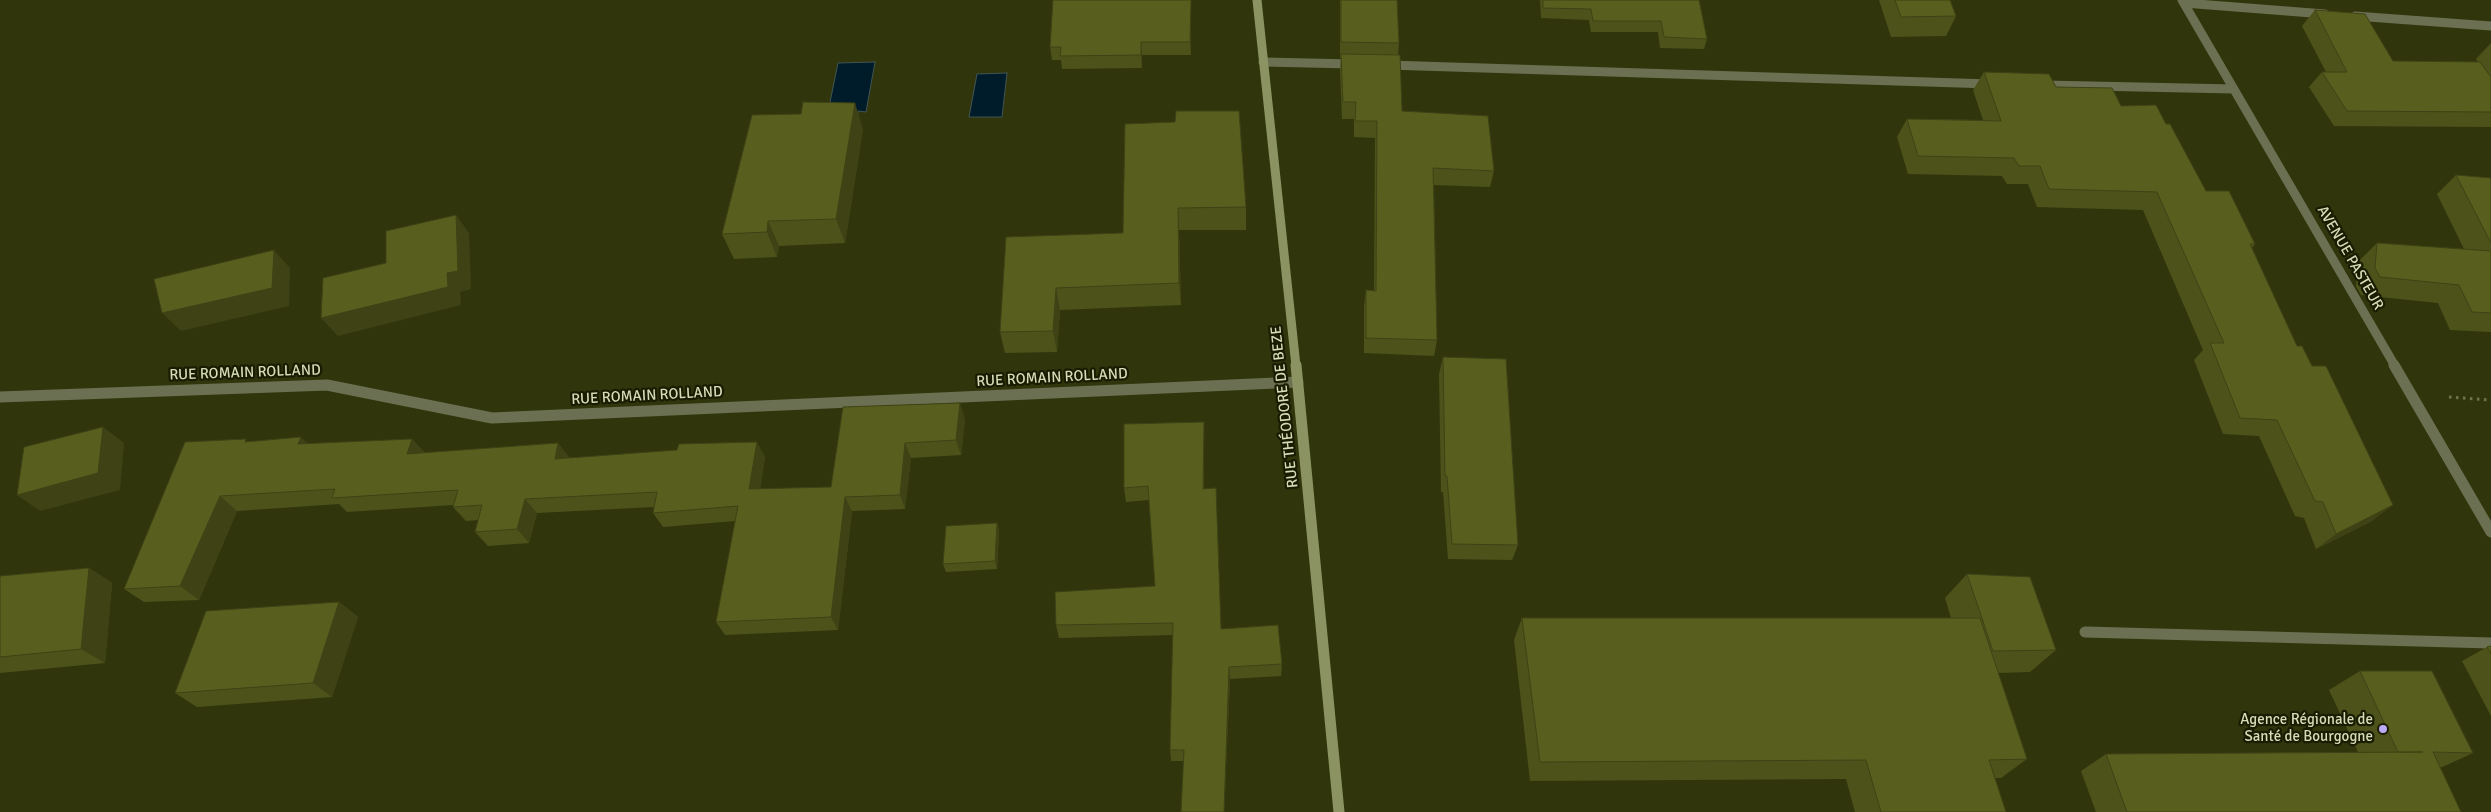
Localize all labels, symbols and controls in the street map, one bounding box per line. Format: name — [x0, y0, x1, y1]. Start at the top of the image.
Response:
street label: AVENUE PASTEUR — [2313, 203, 2387, 313]
street label: RUE THÉODORE DE BEZE — [1268, 325, 1302, 489]
street label: RUE ROMAIN ROLLAND — [169, 361, 321, 385]
street label: RUE ROMAIN ROLLAND — [976, 365, 1128, 391]
street label: RUE ROMAIN ROLLAND — [571, 383, 723, 409]
place label: Agence Régionale de Santé de Bourgogne — [2240, 711, 2373, 746]
marker: Agence Régionale de Santé de Bourgogne — [2377, 723, 2389, 735]

